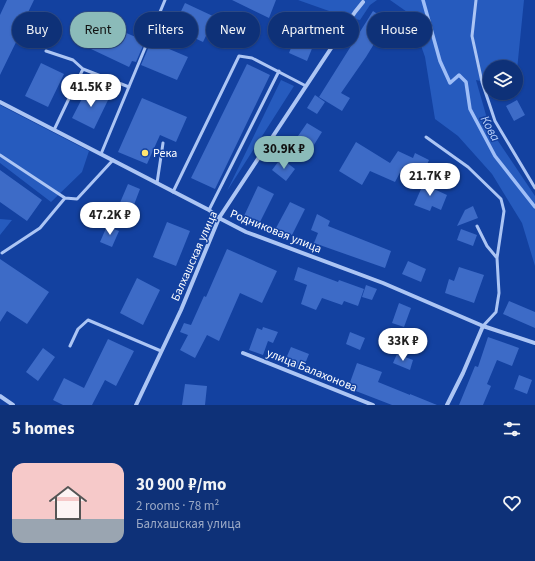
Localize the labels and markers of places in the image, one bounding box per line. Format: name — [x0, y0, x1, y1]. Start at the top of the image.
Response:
pin: 41.5K ₽ — [54, 74, 128, 108]
pin: 30.9K ₽ — [247, 136, 321, 170]
place label: Река — [153, 145, 177, 162]
marker: Река — [140, 148, 150, 158]
pin: 21.7K ₽ — [393, 163, 467, 197]
pin: 47.2K ₽ — [73, 202, 147, 236]
pin: 33K ₽ — [375, 328, 431, 362]

